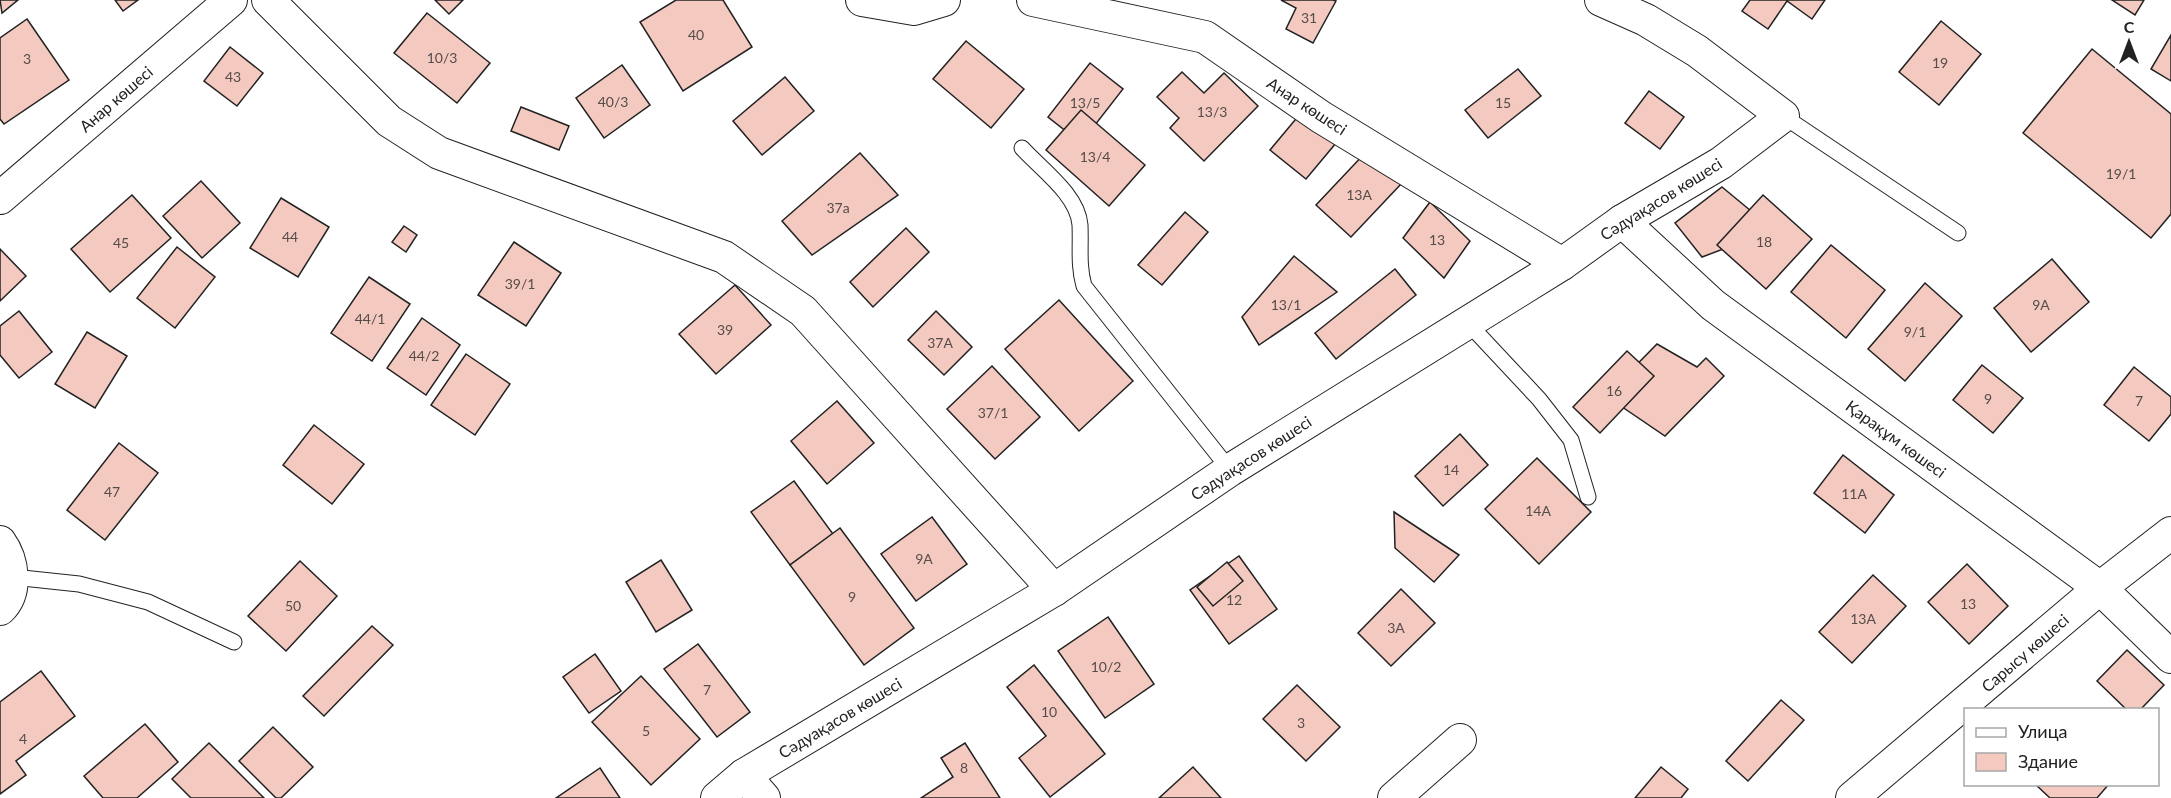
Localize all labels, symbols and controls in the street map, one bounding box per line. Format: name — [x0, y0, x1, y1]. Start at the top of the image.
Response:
house number: 31 — [1301, 9, 1317, 26]
north arrow — [2099, 12, 2159, 72]
text: С — [2124, 17, 2135, 36]
house number: 40 — [688, 26, 704, 43]
house number: 10/3 — [427, 49, 457, 66]
house number: 3 — [23, 50, 31, 67]
house number: 19 — [1932, 54, 1948, 71]
street label: Анар көшесі — [75, 62, 156, 136]
house number: 43 — [225, 68, 241, 85]
street label: Анар көшесі — [1264, 73, 1351, 138]
house number: 40/3 — [598, 93, 628, 110]
house number: 13/5 — [1070, 94, 1100, 111]
house number: 15 — [1495, 94, 1511, 111]
house number: 13/3 — [1197, 103, 1227, 120]
house number: 13/4 — [1080, 148, 1110, 165]
street label: Сәдуақасов көшесі — [1596, 153, 1725, 244]
house number: 19/1 — [2106, 165, 2136, 182]
house number: 13А — [1346, 186, 1372, 203]
house number: 37а — [826, 199, 850, 216]
house number: 44 — [282, 228, 298, 245]
house number: 13 — [1429, 231, 1445, 248]
house number: 18 — [1756, 233, 1772, 250]
house number: 45 — [113, 234, 129, 251]
house number: 39/1 — [505, 275, 535, 292]
house number: 13/1 — [1271, 296, 1301, 313]
house number: 9А — [2032, 296, 2050, 313]
house number: 44/1 — [355, 310, 385, 327]
house number: 39 — [717, 321, 733, 338]
house number: 9/1 — [1904, 323, 1926, 340]
house number: 37А — [927, 334, 953, 351]
house number: 44/2 — [409, 347, 439, 364]
house number: 16 — [1606, 382, 1622, 399]
house number: 9 — [1984, 390, 1992, 407]
house number: 7 — [2135, 392, 2143, 409]
street label: Қарақұм көшесі — [1843, 396, 1950, 481]
house number: 37/1 — [978, 404, 1008, 421]
street label: Сәдуақасов көшесі — [1187, 411, 1315, 504]
house number: 14 — [1443, 461, 1459, 478]
house number: 47 — [104, 483, 120, 500]
house number: 11А — [1841, 485, 1867, 502]
house number: 14А — [1525, 502, 1551, 519]
house number: 9А — [915, 550, 933, 567]
house number: 9 — [848, 588, 856, 605]
house number: 12 — [1226, 591, 1242, 608]
house number: 13 — [1960, 595, 1976, 612]
house number: 50 — [285, 597, 301, 614]
house number: 13А — [1850, 610, 1876, 627]
street label: Сарысу көшесі — [1977, 610, 2072, 696]
house number: 3А — [1387, 619, 1405, 636]
house number: 10/2 — [1091, 658, 1121, 675]
street label: Сәдуақасов көшесі — [775, 673, 905, 762]
house number: 7 — [703, 681, 711, 698]
house number: 10 — [1041, 703, 1057, 720]
legend — [1964, 708, 2159, 786]
house number: 3 — [1297, 714, 1305, 731]
text: Улица — [2018, 720, 2068, 742]
house number: 5 — [642, 722, 650, 739]
house number: 4 — [19, 730, 27, 747]
text: Здание — [2018, 750, 2078, 772]
house number: 8 — [960, 759, 968, 776]

